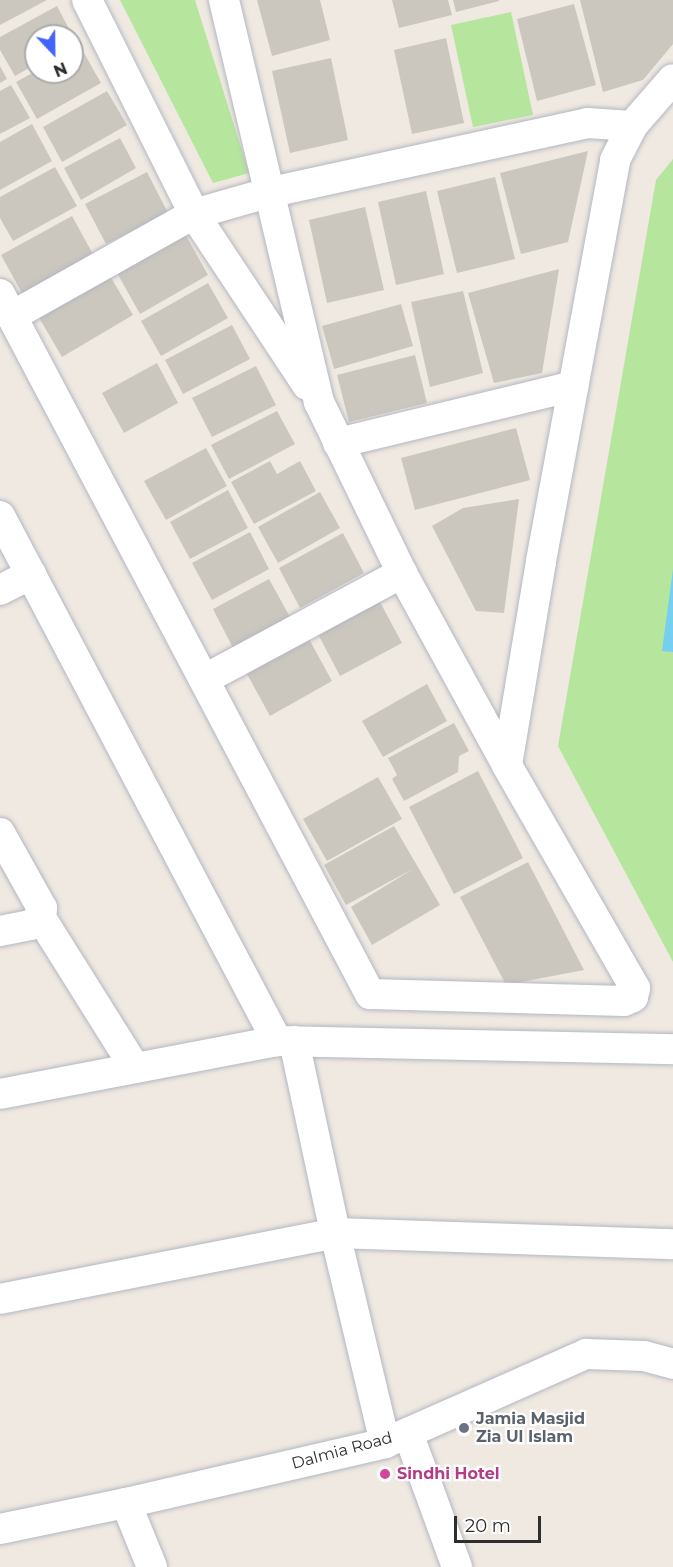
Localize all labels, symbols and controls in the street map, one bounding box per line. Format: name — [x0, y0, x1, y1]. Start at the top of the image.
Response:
north arrow — [24, 24, 84, 84]
text: N — [51, 58, 70, 81]
place label: Jamia Masjid Zia Ul Islam — [476, 1409, 585, 1447]
marker: Jamia Masjid Zia Ul Islam — [457, 1421, 471, 1435]
street label: Dalmia Road — [289, 1428, 395, 1474]
place label: Sindhi Hotel — [397, 1464, 500, 1484]
marker: Sindhi Hotel — [378, 1467, 392, 1481]
scale bar — [457, 1504, 544, 1542]
text: 20 m — [465, 1515, 511, 1537]

